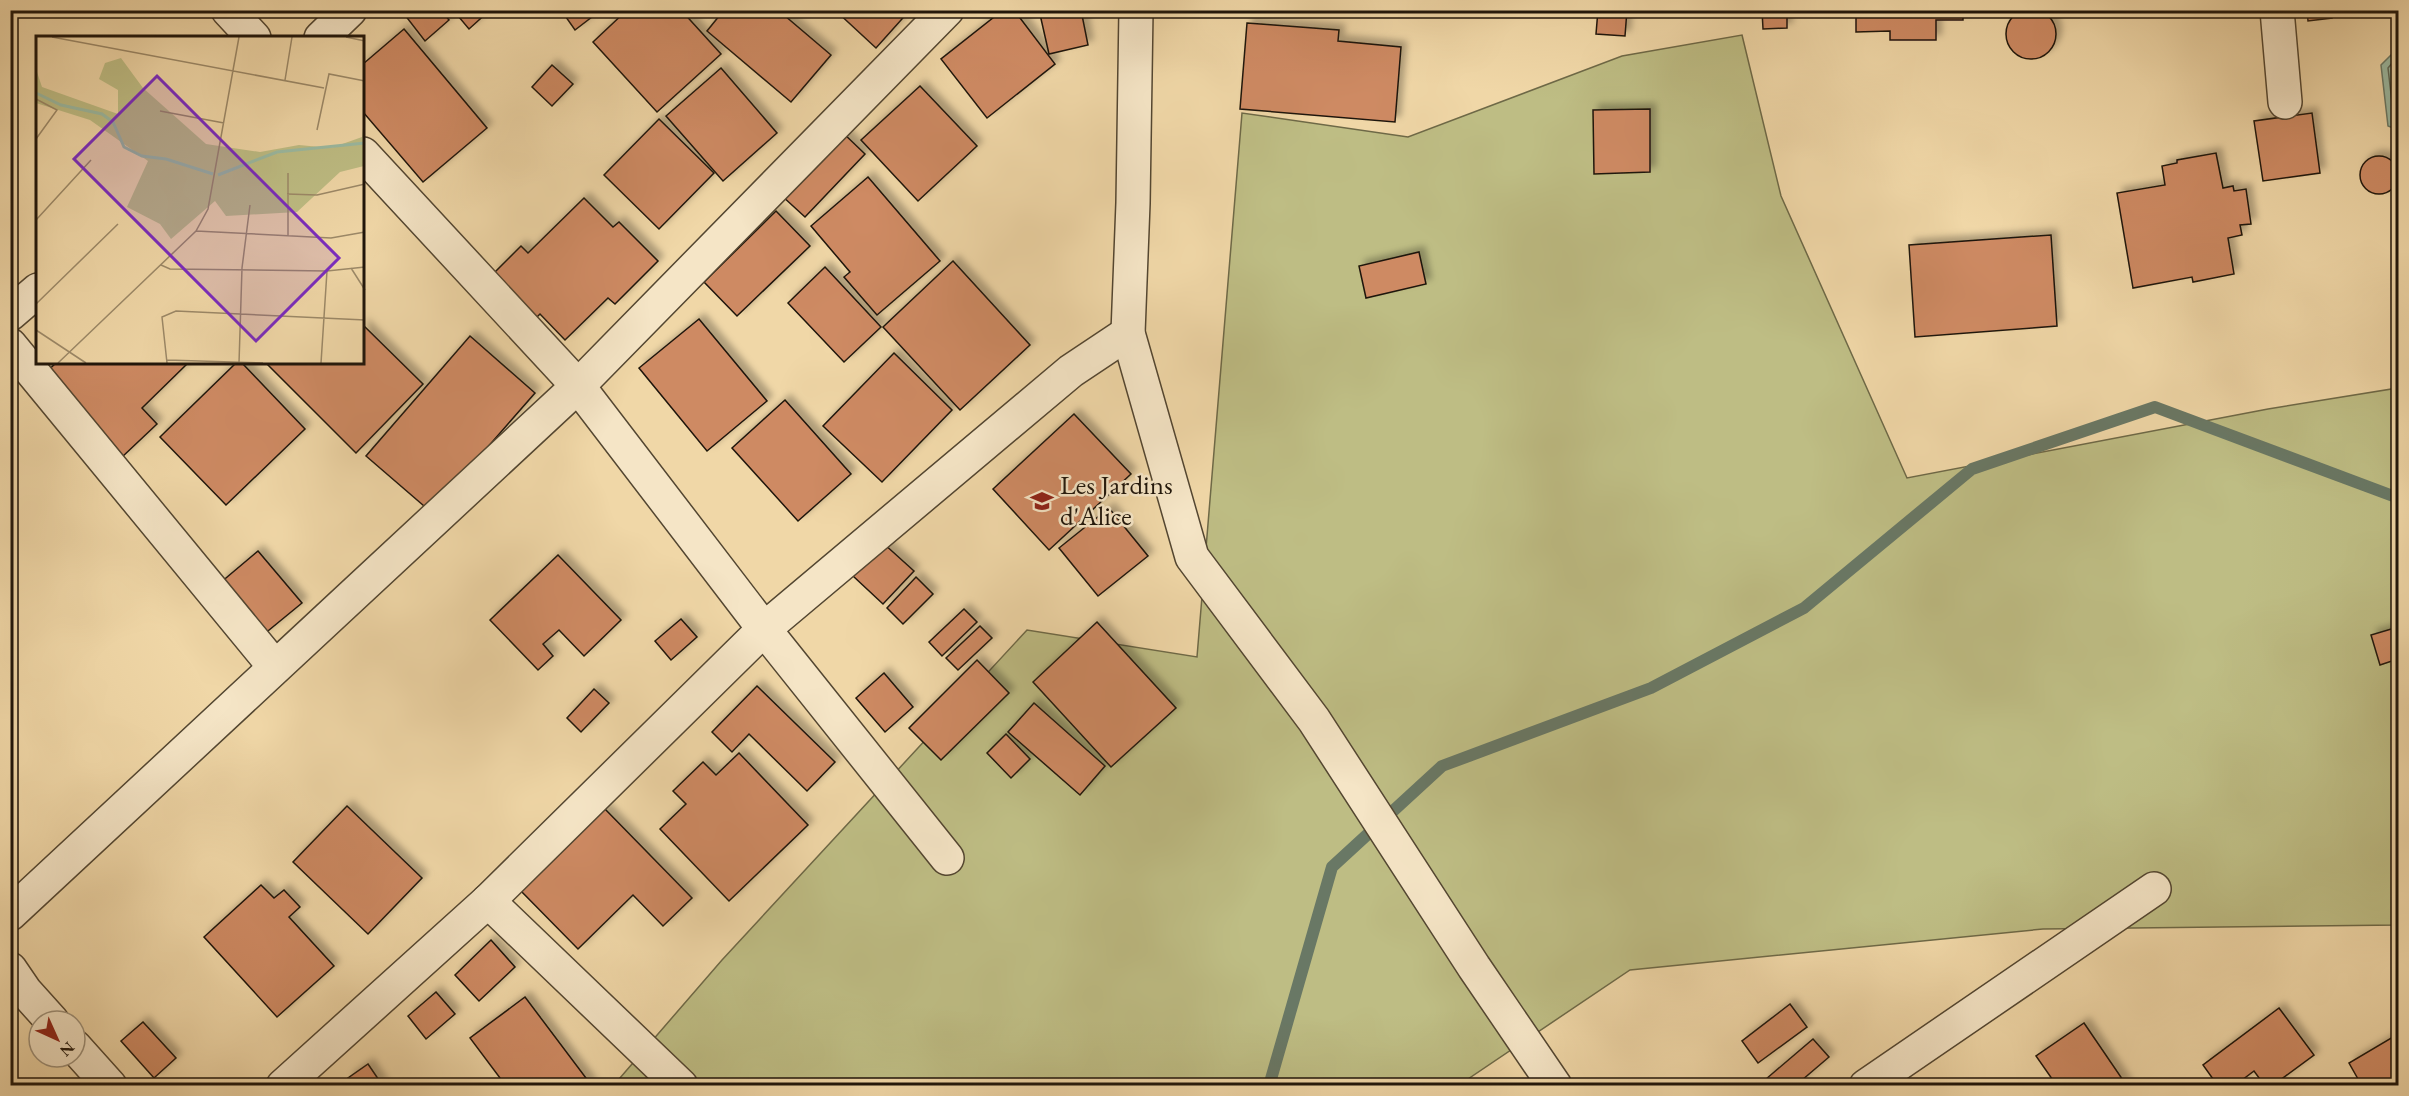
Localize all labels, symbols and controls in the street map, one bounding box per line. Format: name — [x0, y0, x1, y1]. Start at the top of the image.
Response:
inset map — [36, 36, 364, 364]
place label: Les Jardins d'Alice — [1060, 467, 1173, 533]
school or university icon: Les Jardins d'Alice — [1029, 488, 1055, 514]
north arrow — [27, 1009, 87, 1069]
text: N — [55, 1037, 79, 1061]

